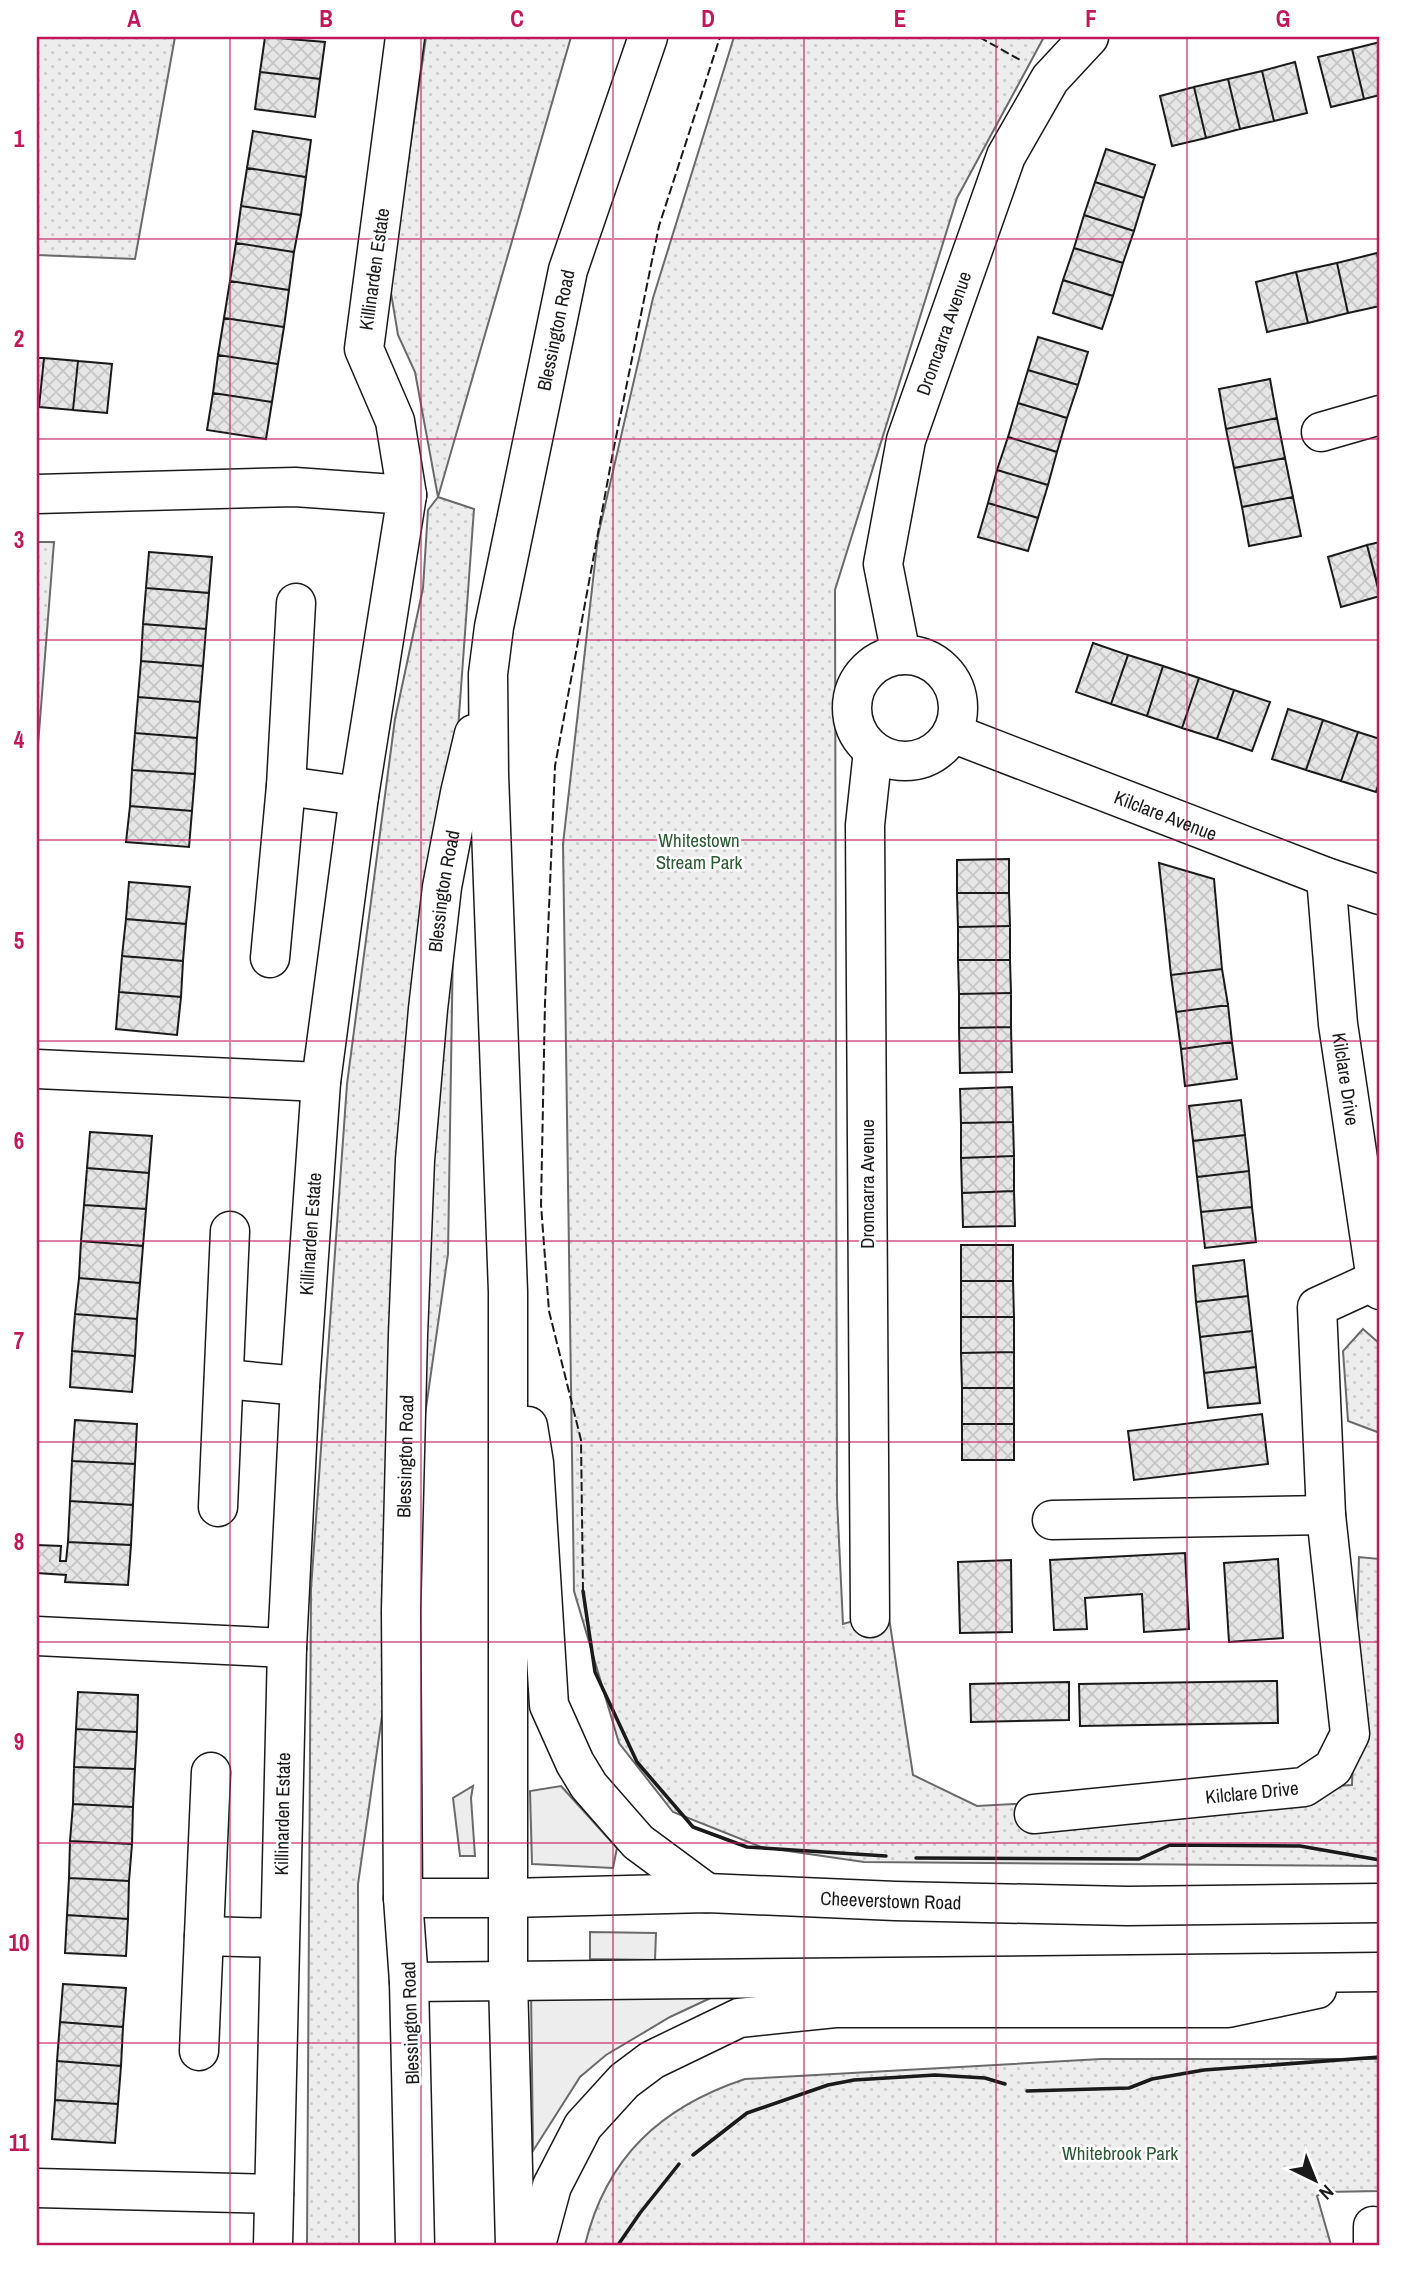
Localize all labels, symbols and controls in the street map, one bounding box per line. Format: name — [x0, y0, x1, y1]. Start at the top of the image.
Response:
text: A — [127, 3, 141, 34]
text: B — [319, 3, 333, 34]
text: C — [510, 3, 524, 34]
text: D — [701, 3, 715, 34]
text: E — [894, 3, 906, 34]
text: F — [1085, 3, 1097, 34]
text: G — [1276, 3, 1290, 34]
text: 1 — [14, 123, 25, 154]
street label: Killinarden Estate — [353, 206, 395, 332]
street label: Blessington Road — [530, 267, 581, 393]
street label: Dromcarra Avenue — [910, 268, 977, 399]
text: 2 — [14, 323, 24, 354]
text: 3 — [14, 524, 24, 555]
text: 4 — [14, 724, 25, 755]
street label: Kilclare Avenue — [1111, 784, 1221, 847]
park label: Whitestown Stream Park — [656, 827, 742, 875]
street label: Blessington Road — [422, 828, 466, 953]
text: 5 — [14, 925, 24, 956]
street label: Kilclare Drive — [1326, 1031, 1366, 1127]
street label: Dromcarra Avenue — [854, 1119, 880, 1249]
text: 6 — [14, 1125, 24, 1156]
street label: Killinarden Estate — [293, 1172, 327, 1296]
text: 7 — [14, 1325, 24, 1356]
street label: Blessington Road — [390, 1394, 419, 1518]
text: 8 — [14, 1526, 24, 1557]
text: 9 — [14, 1726, 24, 1757]
street label: Killinarden Estate — [268, 1752, 296, 1876]
street label: Kilclare Drive — [1204, 1775, 1300, 1810]
street label: Cheeverstown Road — [820, 1885, 962, 1915]
text: 10 — [9, 1927, 29, 1958]
street label: Blessington Road — [395, 1961, 425, 2085]
text: 11 — [9, 2127, 29, 2158]
park label: Whitebrook Park — [1062, 2140, 1178, 2166]
north arrow — [1280, 2146, 1350, 2216]
text: N — [1314, 2179, 1340, 2206]

